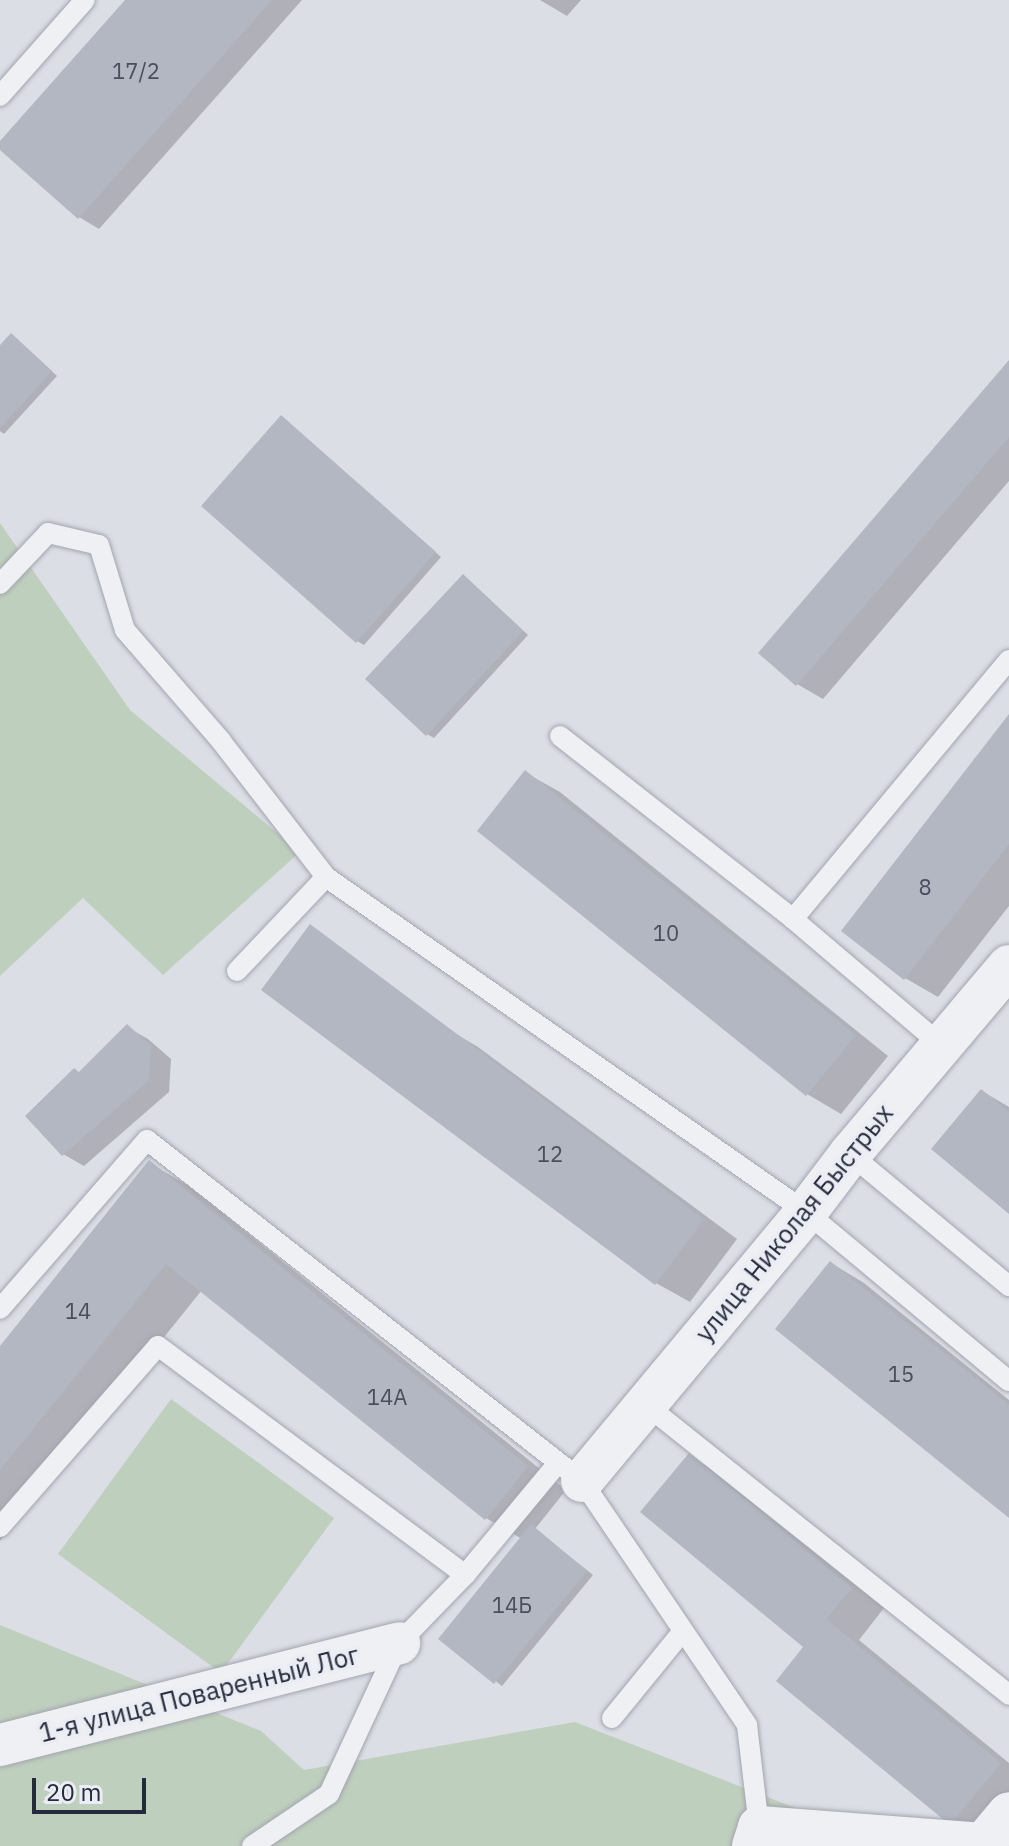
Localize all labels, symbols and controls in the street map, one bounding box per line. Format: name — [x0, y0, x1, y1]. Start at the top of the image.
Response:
house number: 17/2 — [112, 58, 160, 84]
house number: 8 — [918, 874, 932, 900]
house number: 10 — [653, 920, 679, 946]
street label: улица Николая Быстрых — [689, 1098, 899, 1348]
house number: 12 — [537, 1141, 563, 1167]
house number: 14 — [65, 1298, 91, 1324]
house number: 15 — [888, 1361, 914, 1387]
house number: 14А — [367, 1384, 407, 1410]
house number: 14Б — [492, 1592, 532, 1618]
street label: 1-я улица Поваренный Лог — [36, 1639, 362, 1749]
scale bar — [36, 1762, 150, 1812]
text: 20 m — [46, 1776, 101, 1808]

